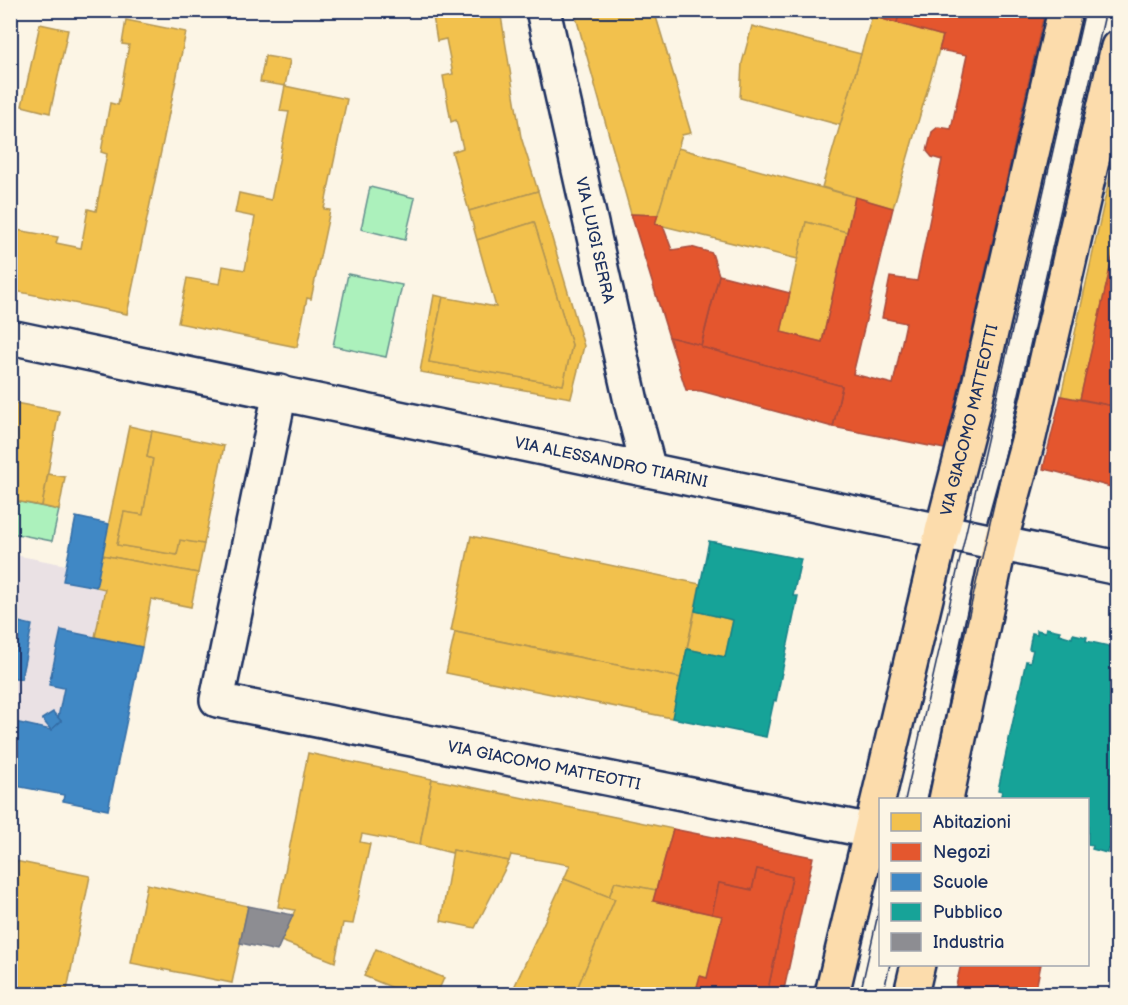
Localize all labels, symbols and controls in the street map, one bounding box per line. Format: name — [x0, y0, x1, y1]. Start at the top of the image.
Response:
street label: VIA LUIGI SERRA — [571, 175, 618, 305]
street label: VIA GIACOMO MATTEOTTI — [937, 323, 1002, 518]
street label: VIA ALESSANDRO TIARINI — [513, 433, 709, 492]
street label: VIA GIACOMO MATTEOTTI — [446, 737, 642, 794]
legend — [879, 798, 1089, 966]
text: Abitazioni — [933, 812, 1011, 833]
text: Negozi — [933, 842, 991, 863]
text: Scuole — [933, 872, 989, 893]
text: Pubblico — [933, 902, 1003, 923]
text: Industria — [933, 932, 1004, 953]

